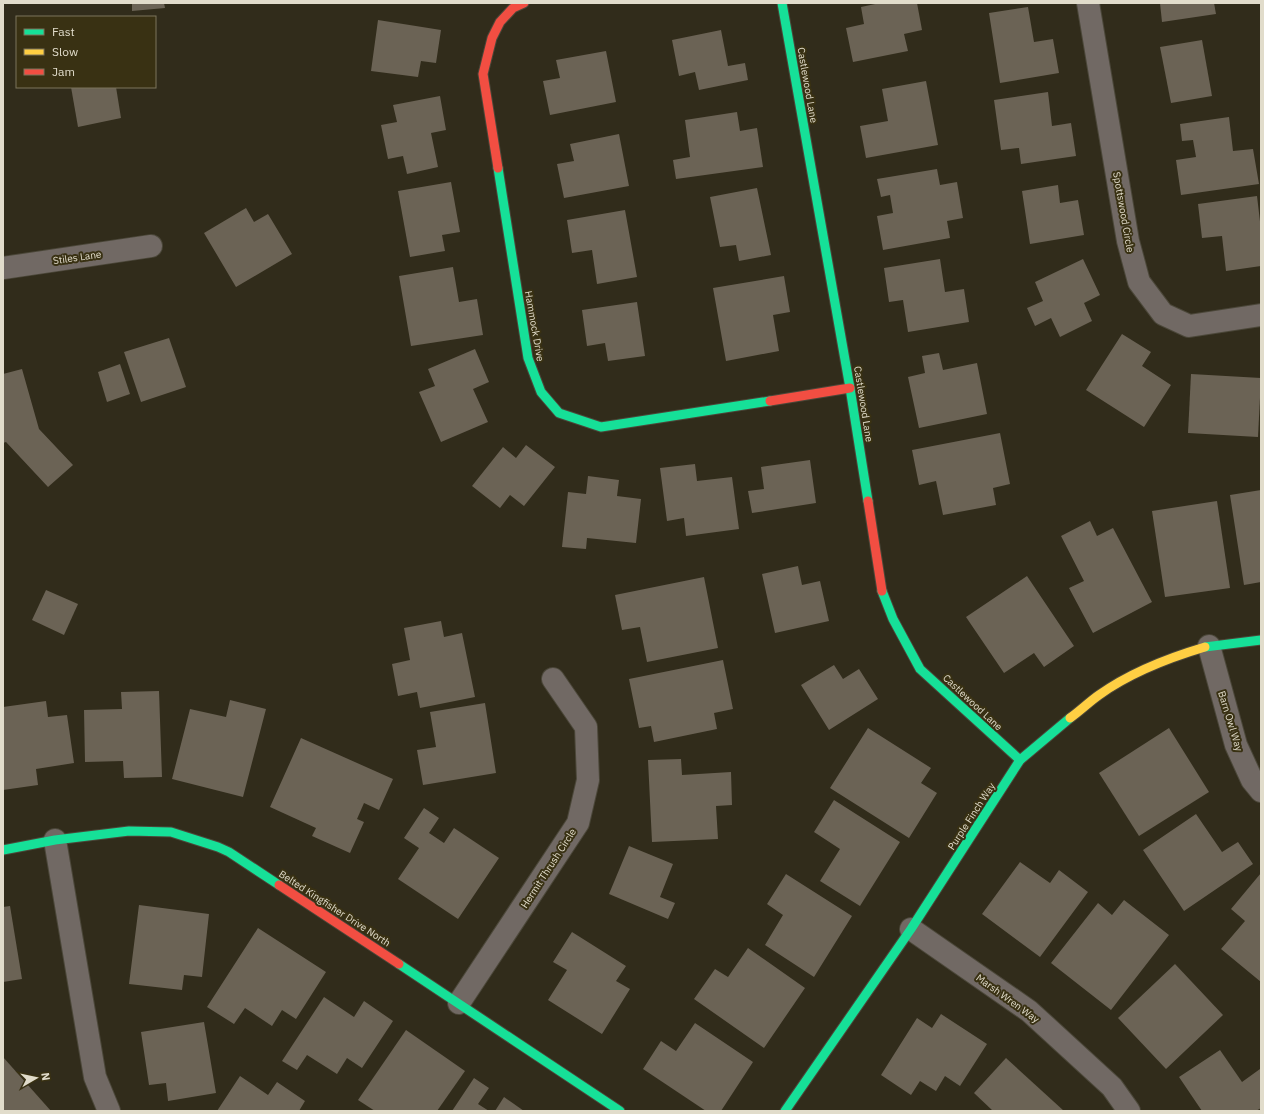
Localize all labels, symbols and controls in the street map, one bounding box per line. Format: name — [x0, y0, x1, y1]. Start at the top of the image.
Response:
legend — [16, 16, 156, 88]
text: Fast — [52, 24, 75, 39]
text: Slow — [52, 44, 78, 59]
street label: Castlewood Lane — [794, 46, 821, 124]
text: Jam — [52, 64, 75, 79]
street label: Spottswood Circle — [1110, 171, 1137, 254]
street label: Stiles Lane — [52, 248, 103, 267]
street label: Hammock Drive — [522, 290, 547, 363]
street label: Castlewood Lane — [851, 365, 876, 443]
street label: Castlewood Lane — [940, 672, 1005, 734]
street label: Barn Owl Way — [1215, 689, 1246, 753]
street label: Purple Finch Way — [945, 780, 998, 852]
street label: Hermit Thrush Circle — [518, 825, 579, 911]
street label: Belted Kingfisher Drive North — [276, 867, 393, 949]
street label: Marsh Wren Way — [974, 971, 1042, 1026]
north arrow — [16, 1058, 56, 1098]
text: N — [38, 1071, 53, 1081]

